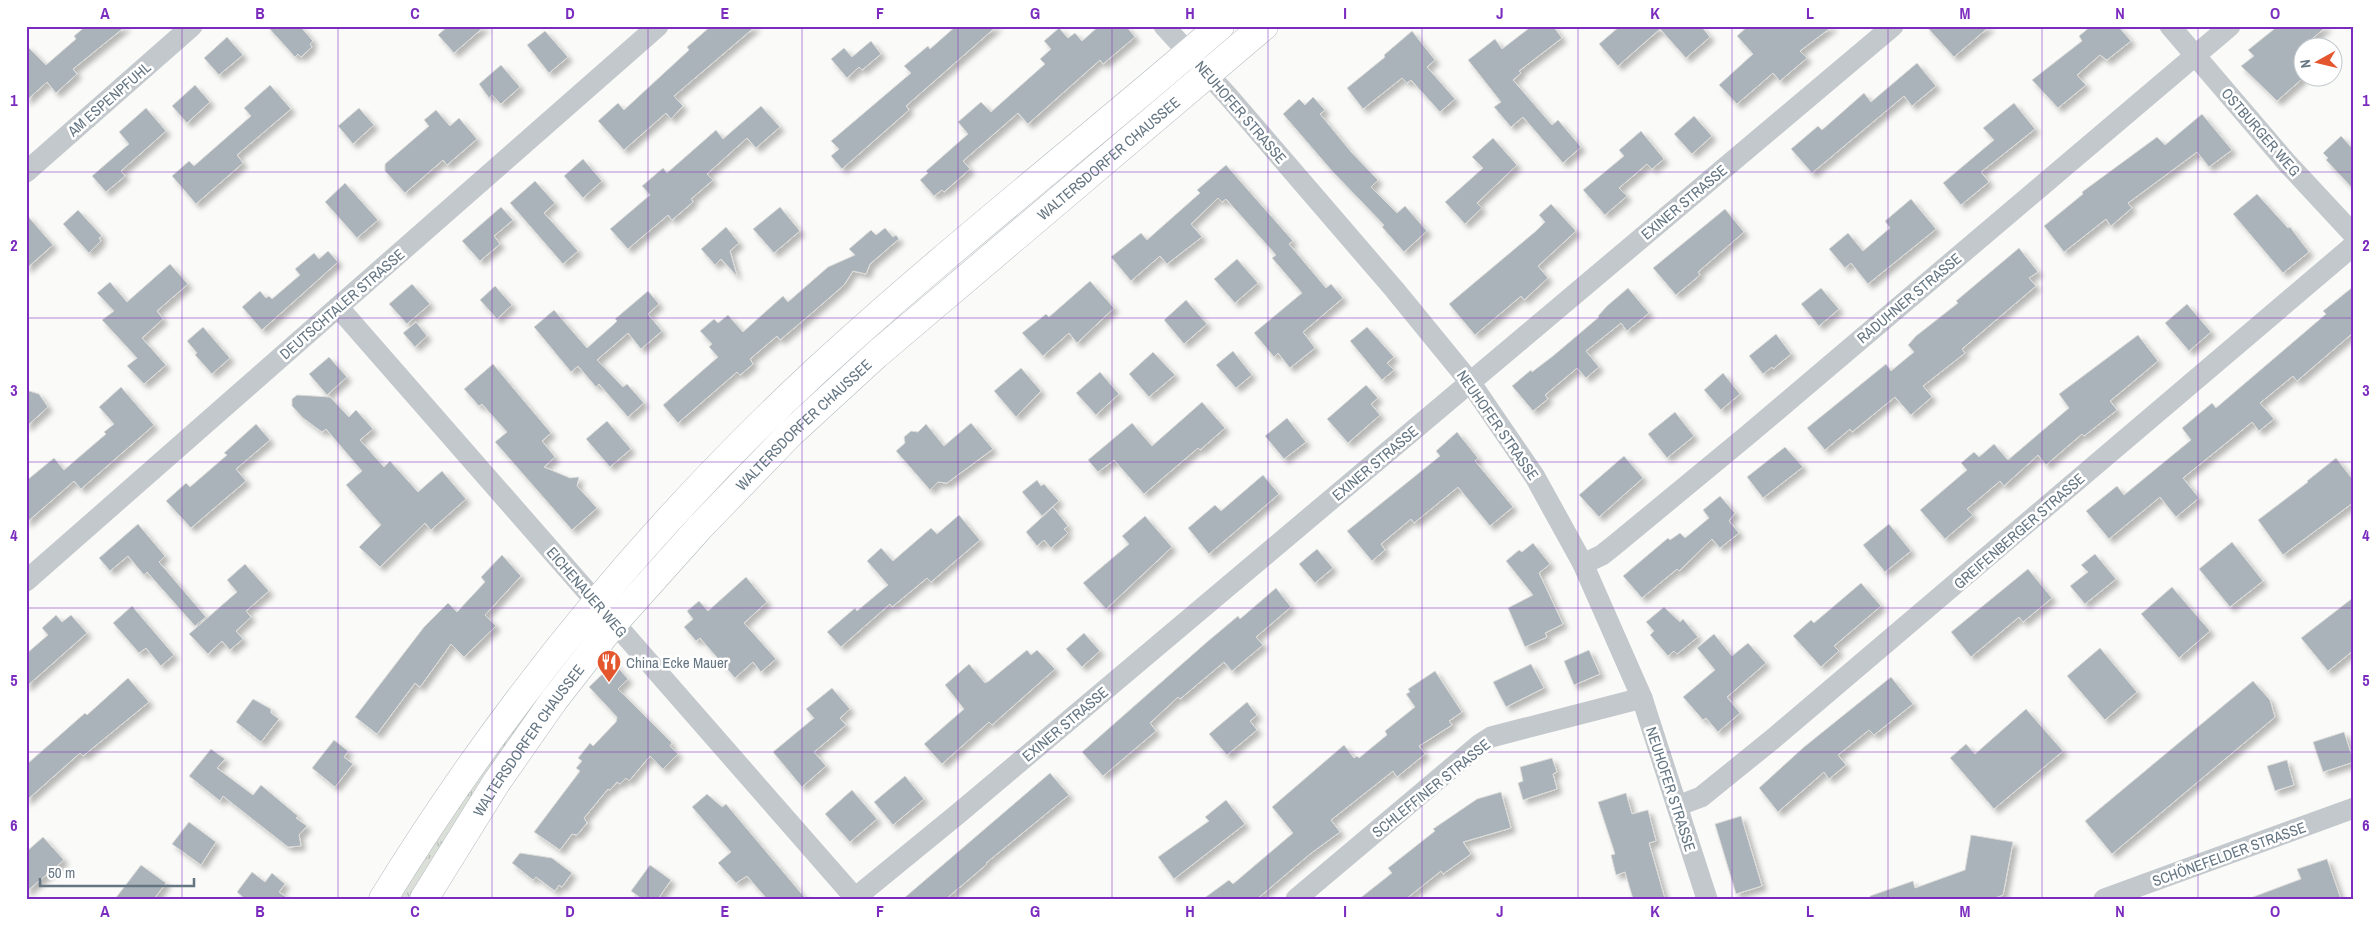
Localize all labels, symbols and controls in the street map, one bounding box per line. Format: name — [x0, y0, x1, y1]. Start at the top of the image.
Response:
text: A — [100, 2, 110, 24]
text: B — [255, 2, 265, 24]
text: C — [410, 2, 420, 24]
text: D — [565, 2, 575, 24]
text: E — [721, 2, 730, 24]
text: F — [876, 2, 884, 24]
text: G — [1030, 2, 1040, 24]
text: H — [1185, 2, 1195, 24]
text: I — [1343, 2, 1347, 24]
text: J — [1496, 2, 1504, 24]
text: K — [1650, 2, 1660, 24]
text: L — [1806, 2, 1814, 24]
text: M — [1960, 2, 1971, 24]
text: N — [2115, 2, 2125, 24]
text: O — [2270, 2, 2280, 24]
north arrow — [2292, 38, 2342, 88]
street label: NEUHOFER STRASSE — [1190, 56, 1292, 168]
street label: AM ESPENPFUHL — [62, 57, 155, 142]
text: N — [2296, 58, 2315, 69]
street label: OSTBURGER WEG — [2217, 83, 2305, 181]
text: 1 — [10, 89, 18, 111]
text: 1 — [2362, 89, 2370, 111]
street label: WALTERSDORFER CHAUSSEE — [1032, 91, 1184, 225]
street label: EXINER STRASSE — [1636, 160, 1732, 244]
text: 2 — [10, 234, 18, 256]
text: 2 — [2362, 234, 2370, 256]
street label: DEUTSCHTALER STRASSE — [275, 244, 409, 364]
street label: RADUHNER STRASSE — [1852, 248, 1966, 348]
street label: WALTERSDORFER CHAUSSEE — [731, 354, 876, 495]
street label: NEUHOFER STRASSE — [1452, 366, 1544, 484]
text: 3 — [10, 379, 18, 401]
text: 3 — [2362, 379, 2370, 401]
street label: EXINER STRASSE — [1327, 421, 1423, 505]
street label: GREIFENBERGER STRASSE — [1949, 468, 2089, 594]
text: 4 — [10, 524, 18, 546]
text: 4 — [2362, 524, 2370, 546]
street label: EICHENAUER WEG — [542, 542, 632, 642]
restaurant icon: China Ecke Mauer — [596, 649, 622, 683]
place label: China Ecke Mauer — [626, 652, 728, 673]
street label: WALTERSDORFER CHAUSSEE — [467, 660, 589, 820]
text: 5 — [10, 669, 18, 691]
text: 5 — [2362, 669, 2370, 691]
street label: EXINER STRASSE — [1017, 682, 1113, 766]
street label: NEUHOFER STRASSE — [1641, 724, 1701, 854]
street label: SCHLEFFINER STRASSE — [1368, 734, 1494, 842]
text: 6 — [10, 814, 18, 836]
text: 6 — [2362, 814, 2370, 836]
street label: SCHÖNEFELDER STRASSE — [2149, 816, 2309, 892]
scale bar — [40, 855, 194, 887]
text: 50 m — [48, 862, 75, 883]
text: A — [100, 900, 110, 922]
text: B — [255, 900, 265, 922]
text: C — [410, 900, 420, 922]
text: D — [565, 900, 575, 922]
text: E — [721, 900, 730, 922]
text: F — [876, 900, 884, 922]
text: G — [1030, 900, 1040, 922]
text: H — [1185, 900, 1195, 922]
text: I — [1343, 900, 1347, 922]
text: J — [1496, 900, 1504, 922]
text: K — [1650, 900, 1660, 922]
text: L — [1806, 900, 1814, 922]
text: M — [1960, 900, 1971, 922]
text: N — [2115, 900, 2125, 922]
text: O — [2270, 900, 2280, 922]

